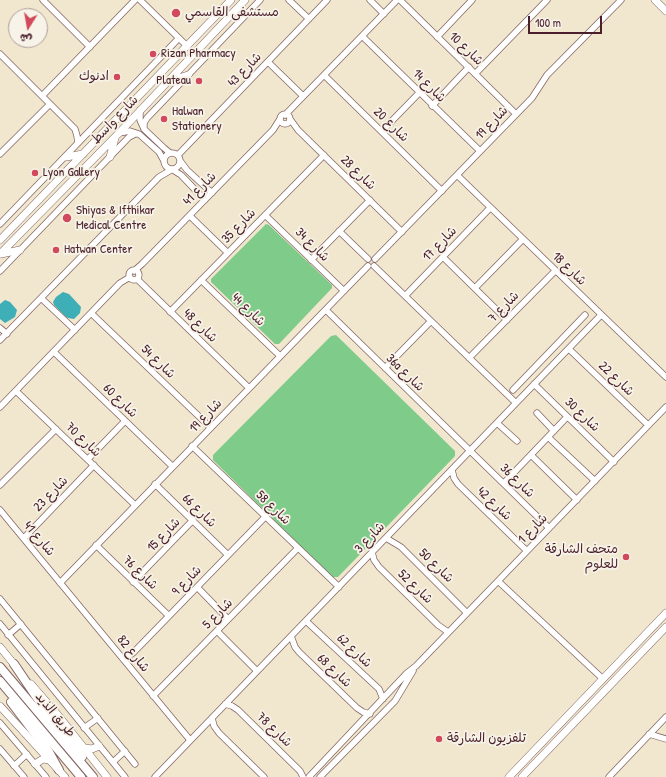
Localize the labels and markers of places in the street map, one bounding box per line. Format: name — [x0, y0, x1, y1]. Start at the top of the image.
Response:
place label: مستشفى القاسمي — [185, 5, 279, 21]
marker: مستشفى القاسمي — [170, 7, 182, 19]
place label: Rizan Pharmacy — [161, 46, 236, 62]
marker: Rizan Pharmacy — [148, 49, 158, 59]
place label: ادنوك — [79, 69, 109, 85]
marker: ادنوك — [112, 72, 122, 82]
place label: Plateau — [156, 73, 191, 89]
marker: Plateau — [194, 76, 204, 86]
place label: Halwan Stationery — [172, 104, 222, 135]
marker: Halwan Stationery — [159, 114, 169, 124]
place label: Lyon Gallery — [43, 165, 100, 181]
marker: Lyon Gallery — [30, 168, 40, 178]
place label: Shiyas & Ifthikar Medical Centre — [76, 203, 155, 234]
marker: Shiyas & Ifthikar Medical Centre — [61, 212, 73, 224]
place label: Hatwan Center — [64, 242, 132, 258]
marker: Hatwan Center — [51, 245, 61, 255]
place label: متحف الشارقة للعلوم — [545, 542, 618, 573]
marker: متحف الشارقة للعلوم — [621, 552, 631, 562]
place label: تلفزيون الشارقة — [447, 731, 526, 747]
marker: تلفزيون الشارقة — [434, 734, 444, 744]

